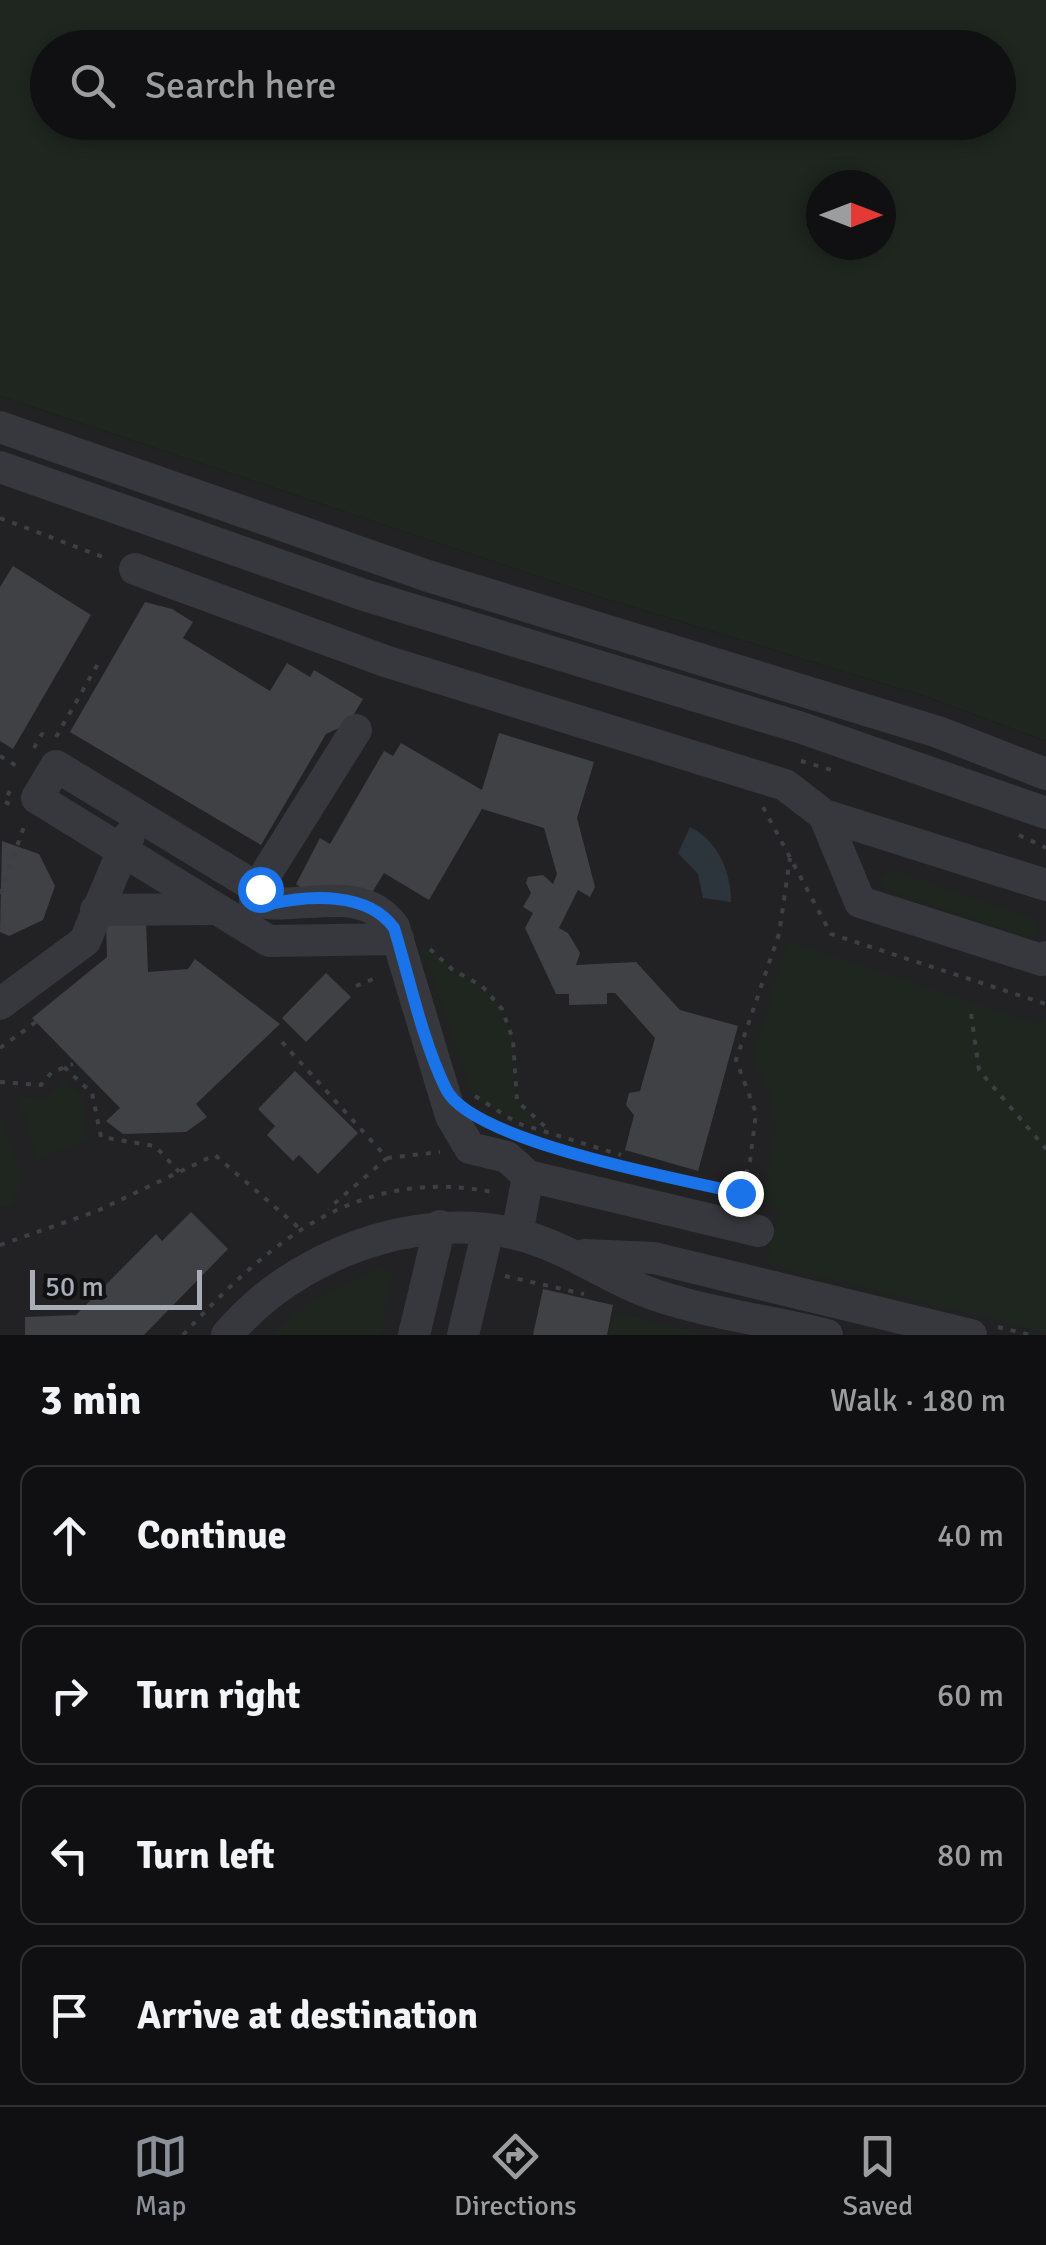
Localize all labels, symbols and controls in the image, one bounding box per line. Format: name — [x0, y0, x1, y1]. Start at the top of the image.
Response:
search box — [30, 30, 1016, 140]
icon: search — [65, 58, 120, 113]
text: Search here — [145, 62, 337, 109]
north arrow — [806, 170, 896, 260]
route start — [238, 867, 284, 913]
route end — [718, 1171, 764, 1217]
scale bar — [30, 1265, 202, 1310]
text: 50 m — [45, 1270, 104, 1304]
text: 3 min — [40, 1375, 141, 1426]
text: Walk · 180 m — [830, 1381, 1006, 1420]
icon: ahead — [42, 1508, 97, 1563]
text: Continue — [137, 1512, 287, 1559]
text: 40 m — [937, 1516, 1004, 1555]
icon: right — [42, 1668, 97, 1723]
text: Turn right — [137, 1672, 301, 1719]
text: 60 m — [937, 1676, 1004, 1715]
icon: left — [42, 1828, 97, 1883]
text: Turn left — [137, 1832, 275, 1879]
text: 80 m — [937, 1836, 1004, 1875]
icon: arrive — [42, 1988, 97, 2043]
text: Arrive at destination — [137, 1992, 478, 2039]
tab: Map — [133, 2129, 188, 2223]
tab: Directions — [454, 2129, 576, 2223]
tab: Saved — [842, 2129, 913, 2223]

